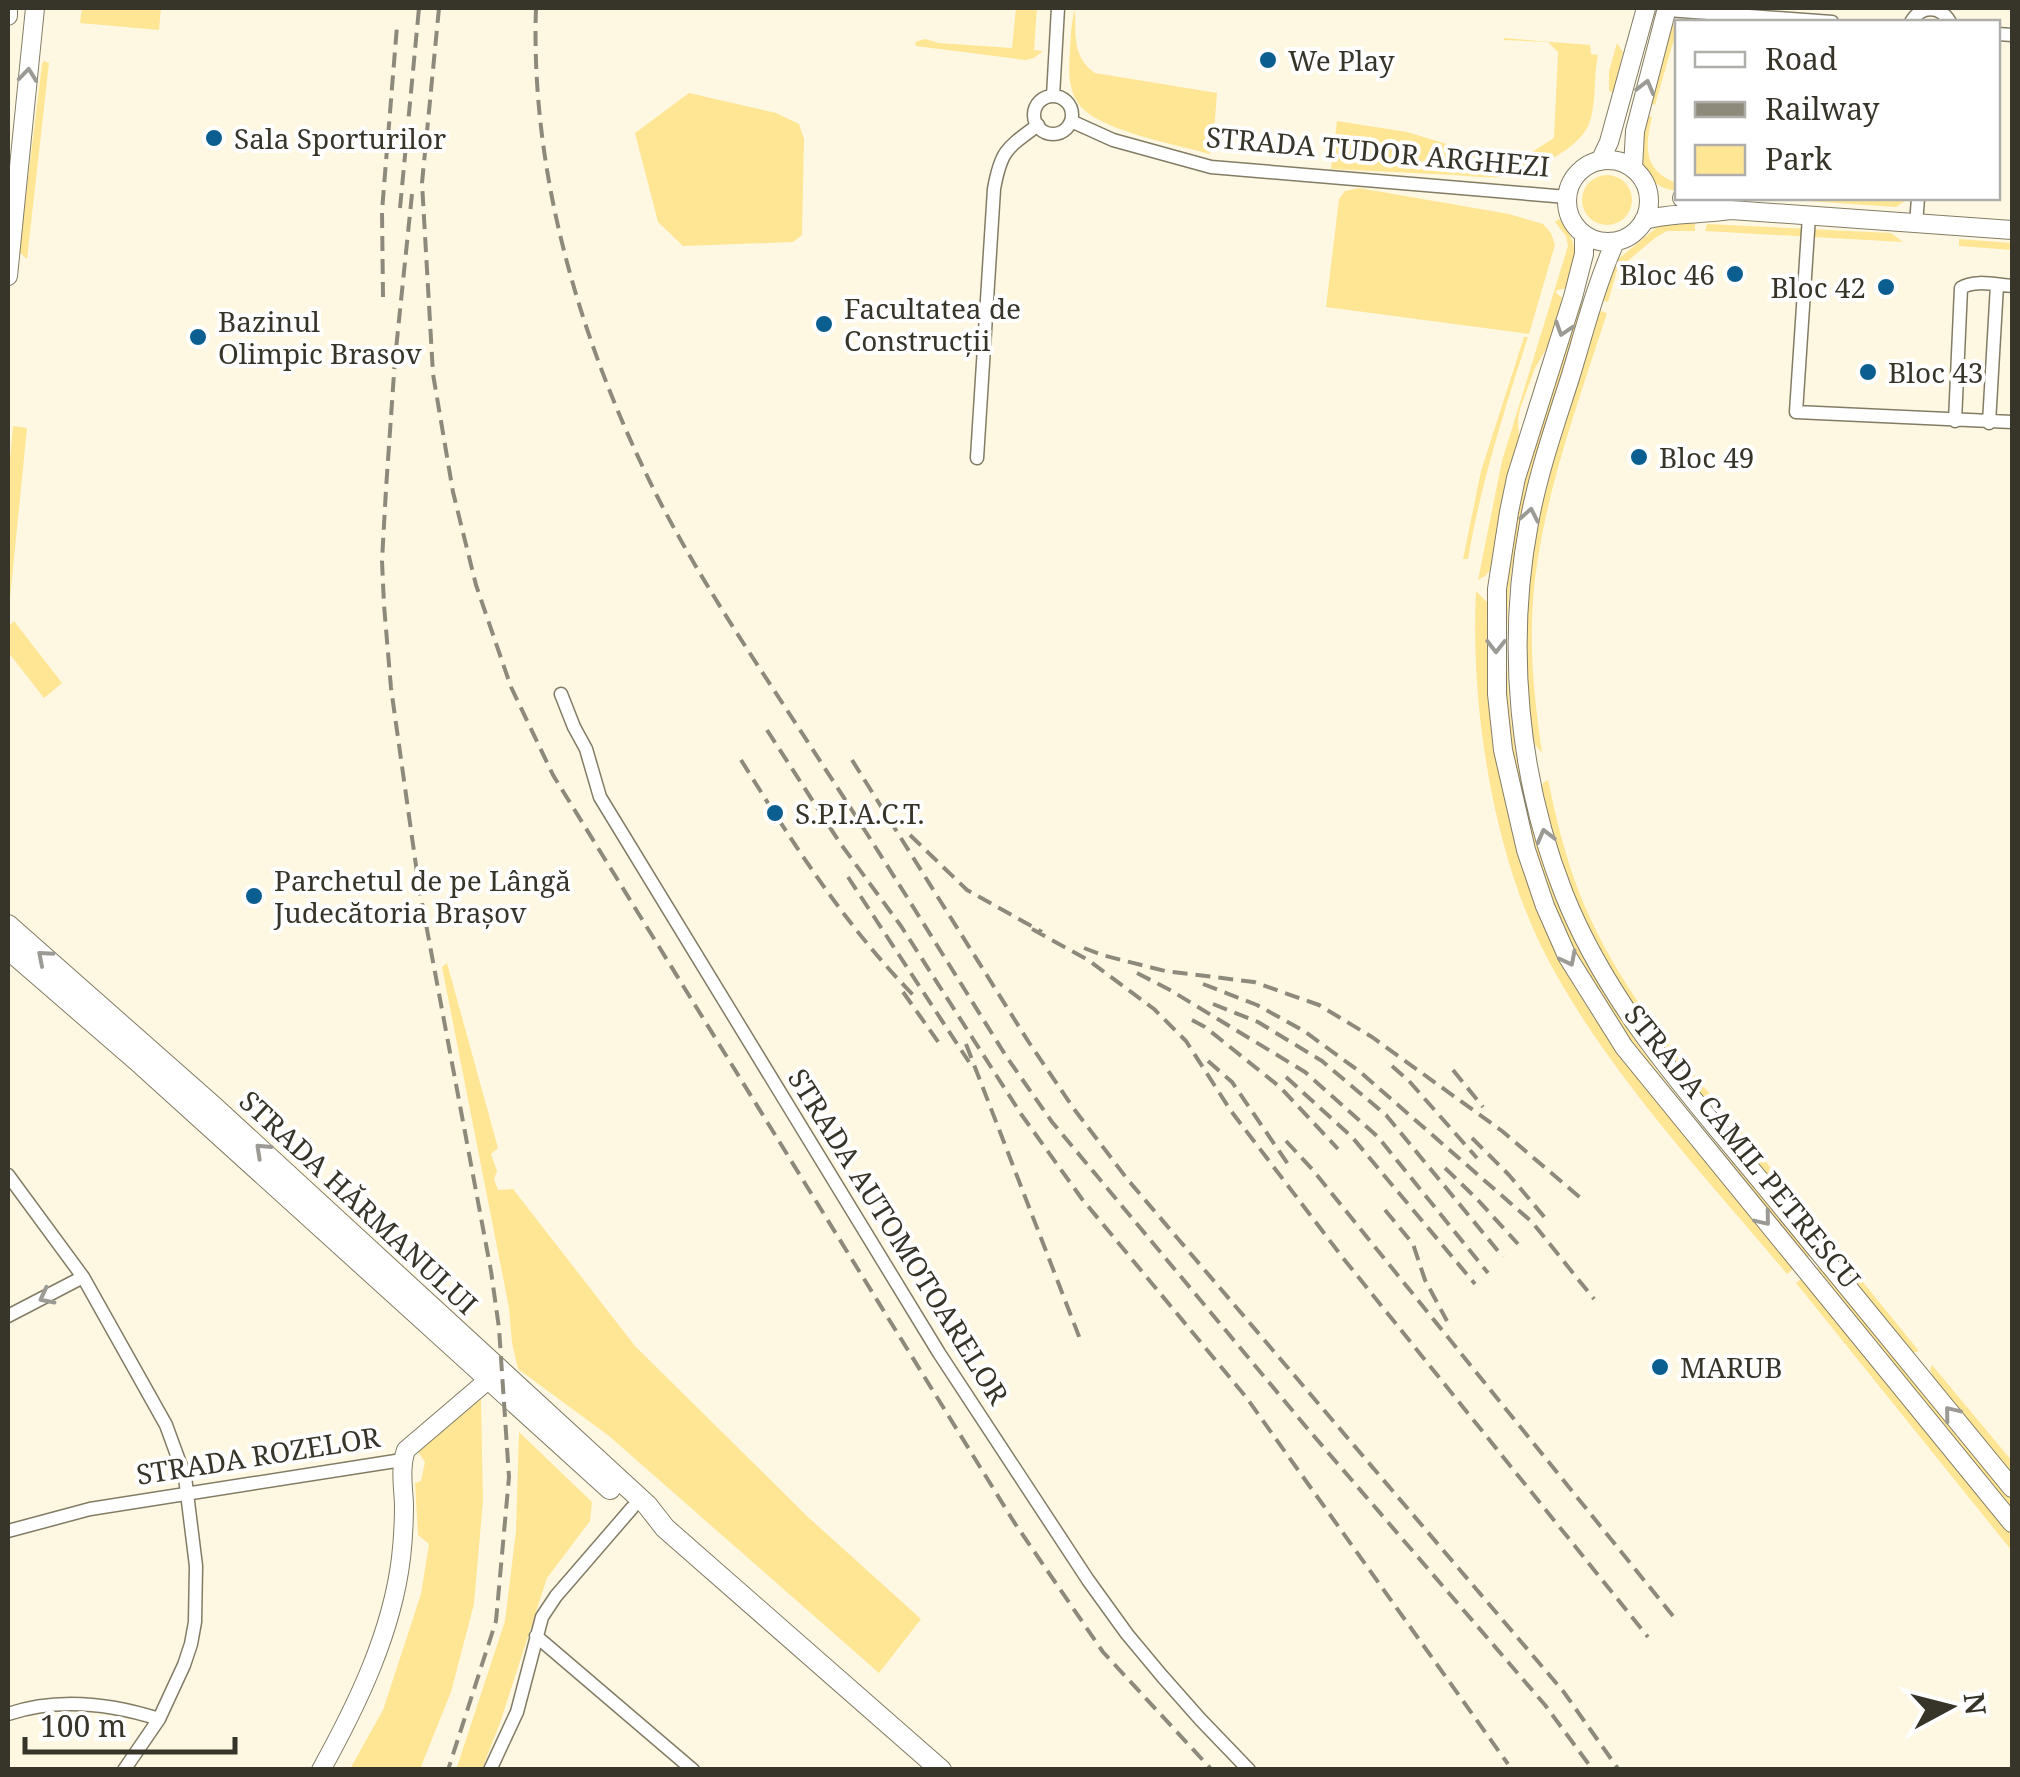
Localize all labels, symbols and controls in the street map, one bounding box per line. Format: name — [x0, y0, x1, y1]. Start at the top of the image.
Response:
legend — [1675, 20, 2000, 200]
text: Road — [1765, 38, 1837, 79]
place label: We Play — [1288, 41, 1395, 79]
marker: We Play — [1257, 49, 1279, 71]
one-way arrow — [17, 66, 39, 82]
one-way arrow — [1635, 79, 1656, 96]
text: Railway — [1765, 88, 1880, 129]
street label: STRADA TUDOR ARGHEZI — [1205, 117, 1551, 185]
place label: Sala Sporturilor — [234, 119, 446, 157]
marker: Sala Sporturilor — [203, 127, 225, 149]
text: Park — [1765, 138, 1832, 179]
place label: Bloc 46 — [1619, 255, 1715, 293]
marker: Bloc 46 — [1724, 263, 1746, 285]
place label: Bloc 42 — [1770, 268, 1866, 306]
marker: Bloc 42 — [1875, 276, 1897, 298]
place label: Facultatea de Construcții — [844, 289, 1021, 359]
place label: Bazinul Olimpic Brasov — [218, 302, 423, 372]
marker: Facultatea de Construcții — [813, 313, 835, 335]
one-way arrow — [1554, 320, 1574, 337]
marker: Bazinul Olimpic Brasov — [187, 326, 209, 348]
place label: Bloc 43 — [1888, 353, 1984, 391]
marker: Bloc 43 — [1857, 361, 1879, 383]
place label: Bloc 49 — [1659, 438, 1755, 476]
marker: Bloc 49 — [1628, 446, 1650, 468]
one-way arrow — [1519, 507, 1540, 524]
one-way arrow — [1485, 638, 1507, 654]
place label: S.P.I.A.C.T. — [795, 794, 925, 832]
marker: S.P.I.A.C.T. — [764, 802, 786, 824]
one-way arrow — [1536, 828, 1557, 845]
place label: Parchetul de pe Lângă Judecătoria Brașov — [273, 861, 571, 931]
marker: Parchetul de pe Lângă Judecătoria Brașov — [243, 885, 265, 907]
one-way arrow — [1557, 948, 1577, 966]
one-way arrow — [37, 950, 56, 968]
street label: STRADA CAMIL PETRESCU — [1617, 996, 1869, 1296]
street label: STRADA AUTOMOTOARELOR — [780, 1061, 1018, 1411]
street label: STRADA HĂRMANULUI — [232, 1082, 486, 1322]
one-way arrow — [255, 1144, 274, 1162]
one-way arrow — [1752, 1207, 1770, 1225]
one-way arrow — [38, 1285, 56, 1304]
place label: MARUB — [1680, 1348, 1782, 1386]
marker: MARUB — [1649, 1356, 1671, 1378]
one-way arrow — [1945, 1406, 1963, 1424]
street label: STRADA ROZELOR — [134, 1417, 383, 1493]
north arrow — [1900, 1657, 2000, 1757]
text: N — [1956, 1691, 1996, 1717]
scale bar — [25, 1692, 235, 1754]
text: 100 m — [40, 1705, 126, 1746]

